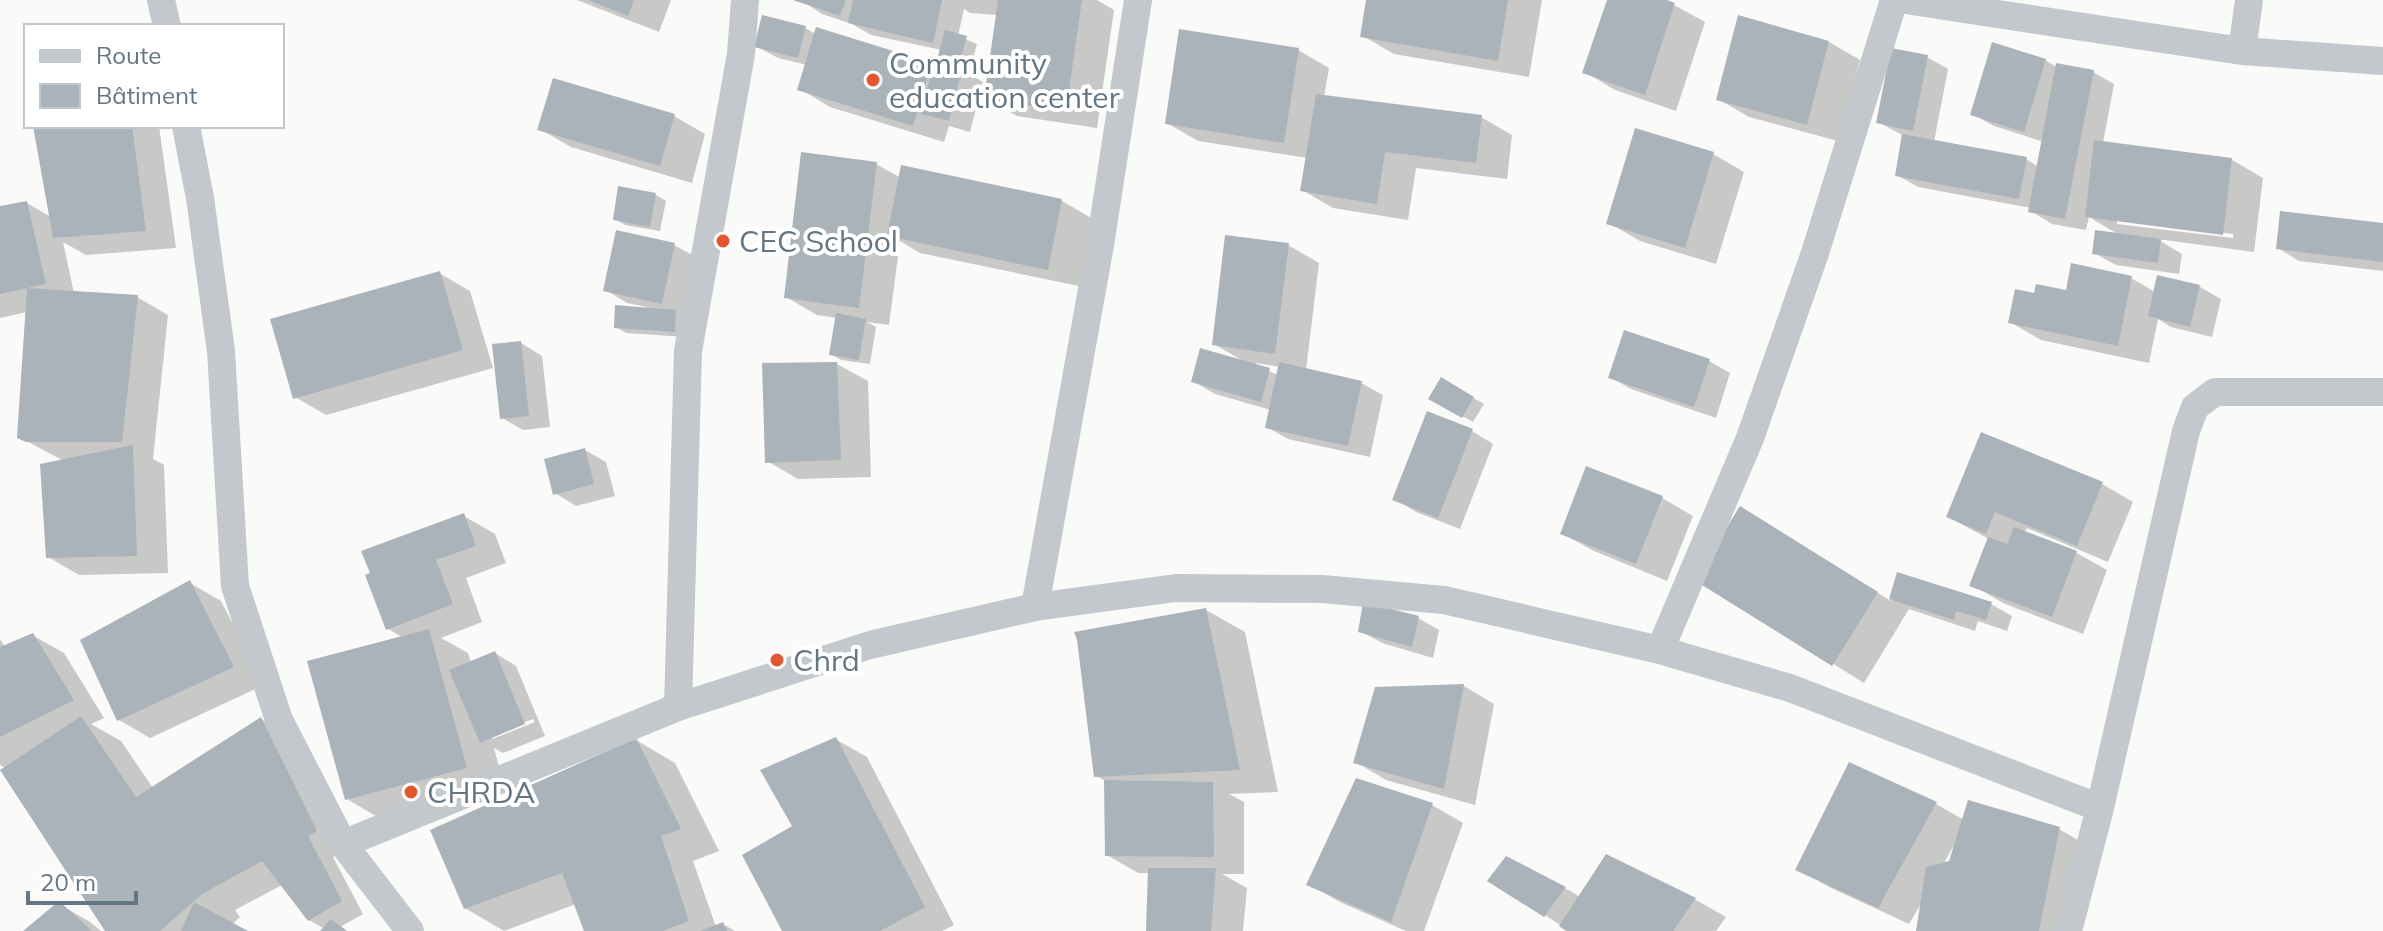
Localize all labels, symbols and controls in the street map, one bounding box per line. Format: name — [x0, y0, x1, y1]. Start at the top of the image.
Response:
legend — [24, 24, 284, 128]
text: Route — [96, 40, 161, 70]
place label: Community education center — [889, 44, 1120, 116]
marker: Community education center — [864, 71, 882, 89]
text: Bâtiment — [96, 80, 197, 110]
place label: CEC School — [739, 222, 898, 260]
marker: CEC School — [714, 232, 732, 250]
place label: Chrd — [793, 641, 860, 679]
marker: Chrd — [768, 651, 786, 669]
place label: CHRDA — [427, 773, 535, 811]
marker: CHRDA — [402, 783, 420, 801]
scale bar — [28, 855, 136, 905]
text: 20 m — [40, 867, 96, 897]

